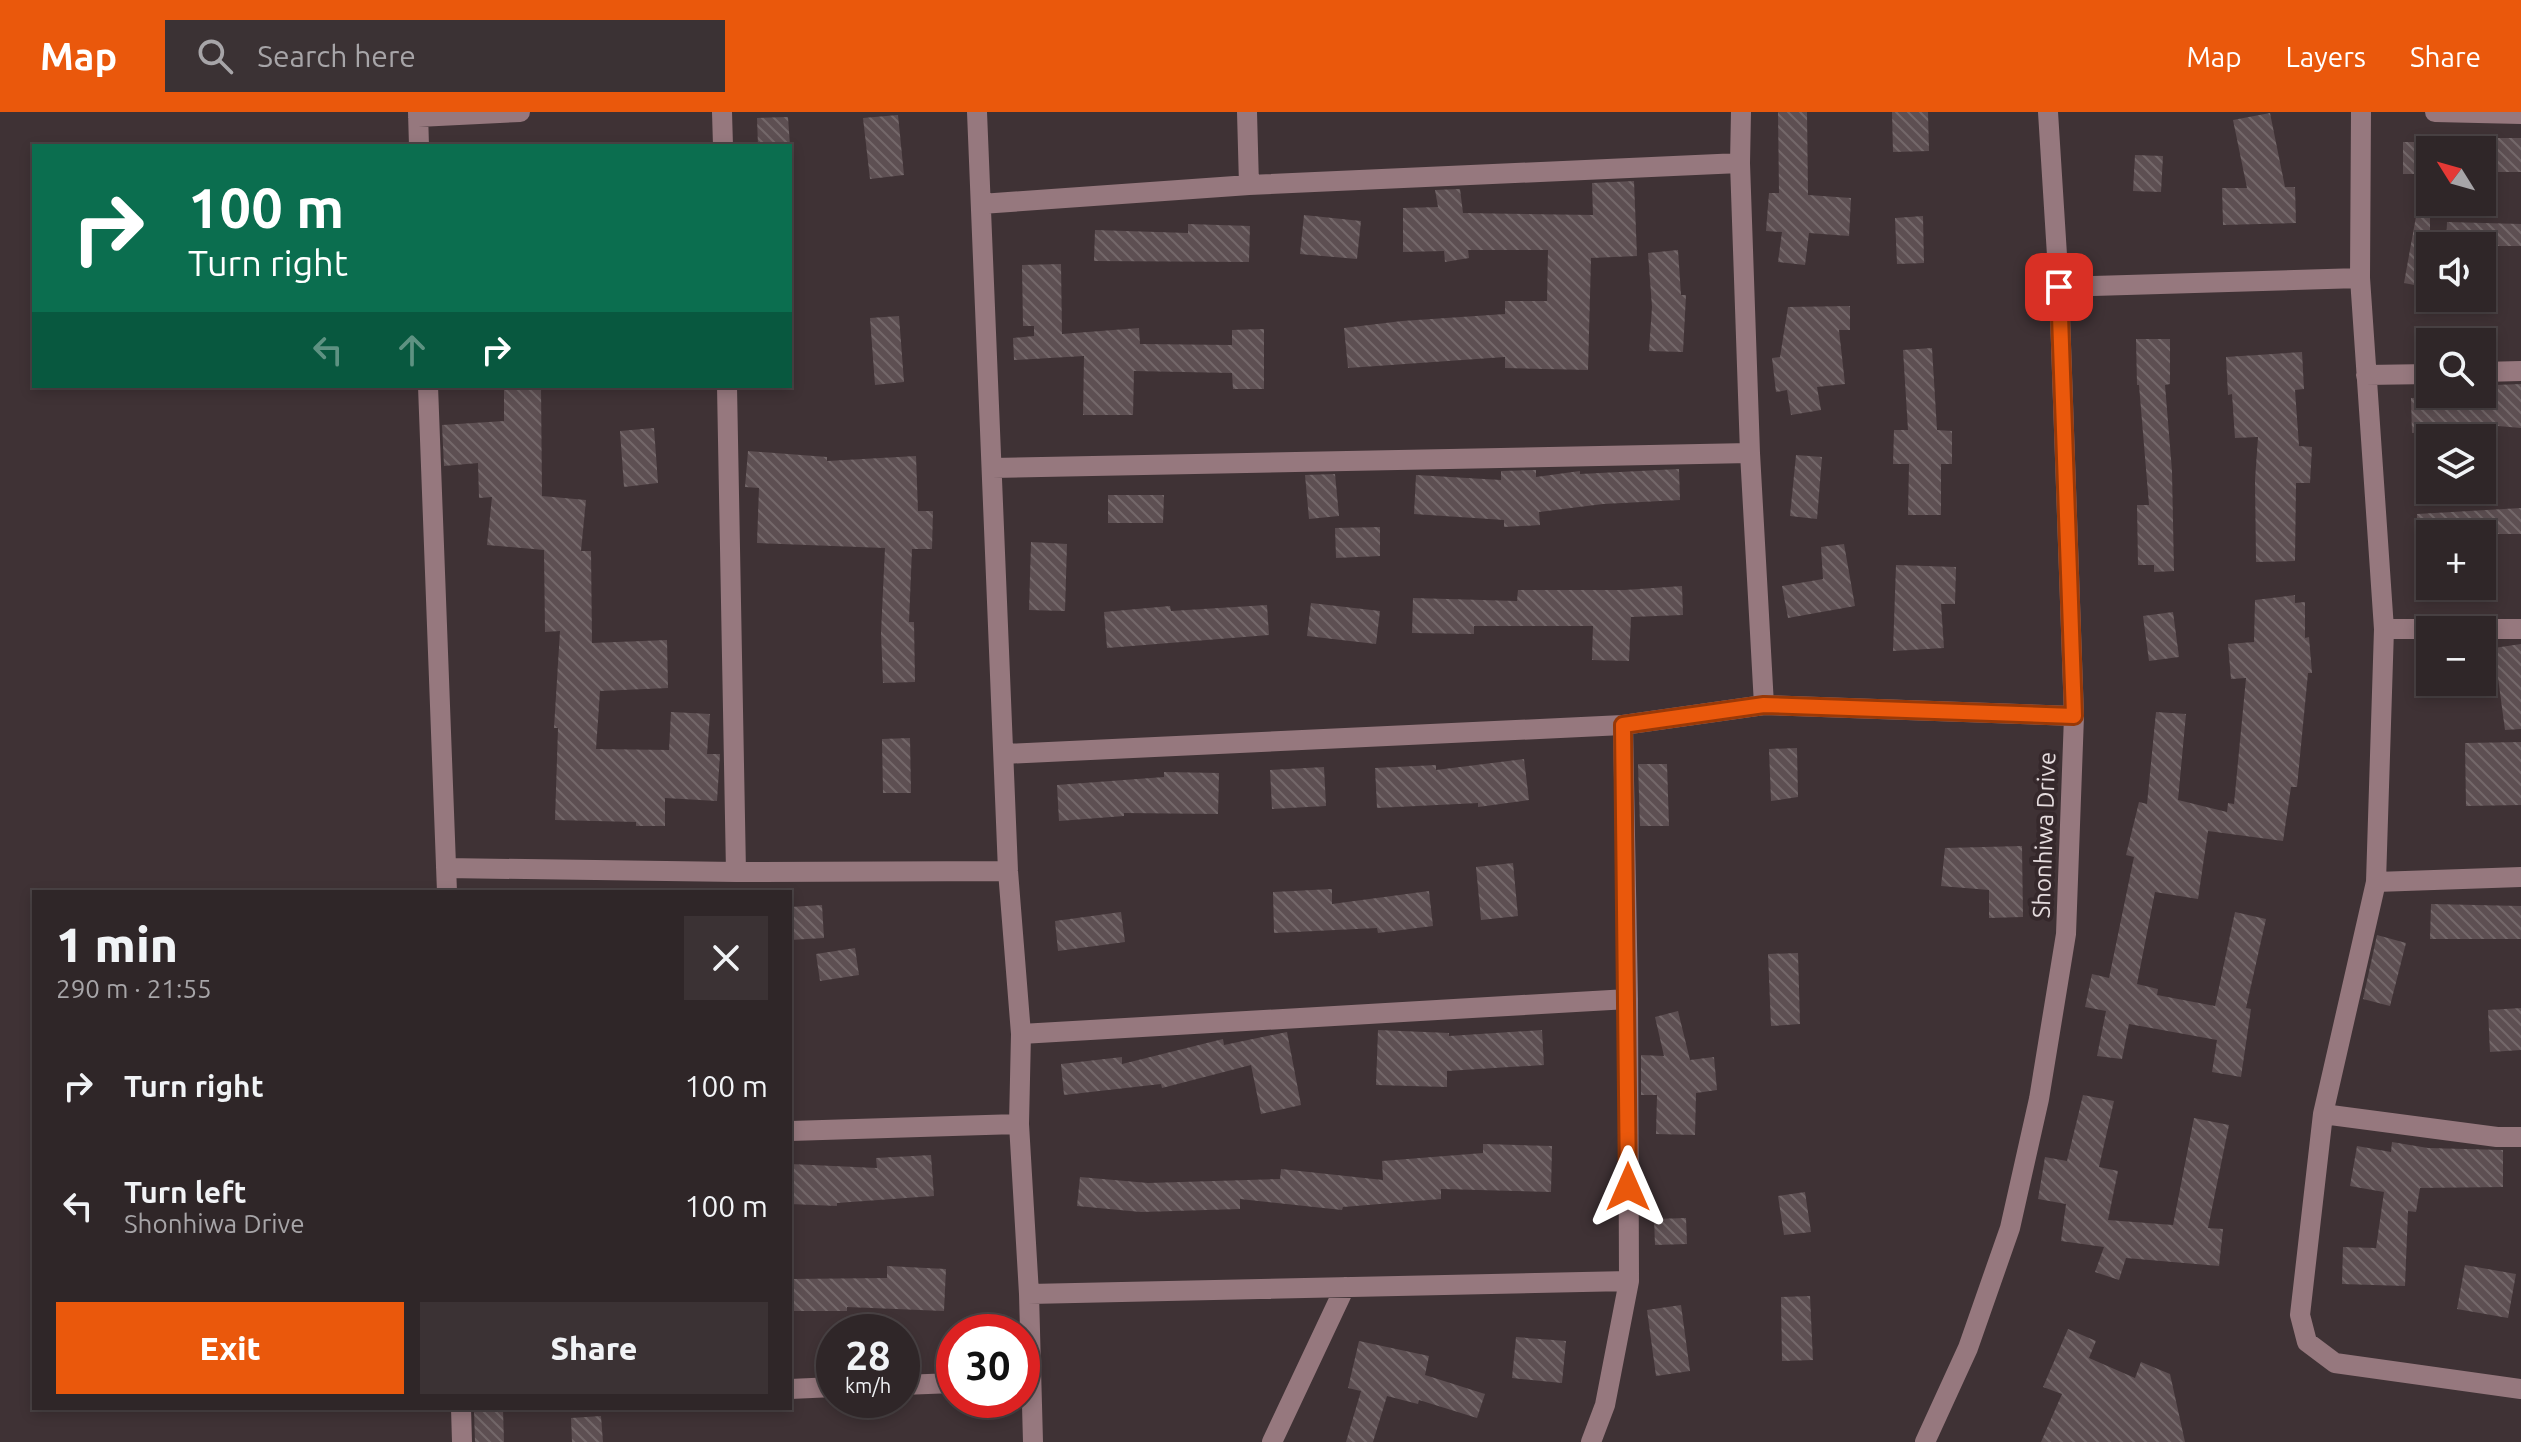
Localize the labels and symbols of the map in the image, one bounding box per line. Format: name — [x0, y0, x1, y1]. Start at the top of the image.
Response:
north arrow — [2416, 136, 2496, 216]
pin — [2025, 253, 2093, 321]
street label: Shonhiwa Drive — [2028, 751, 2060, 919]
position arrow — [1586, 1145, 1670, 1229]
speed limit sign: 30 — [936, 1314, 1040, 1418]

